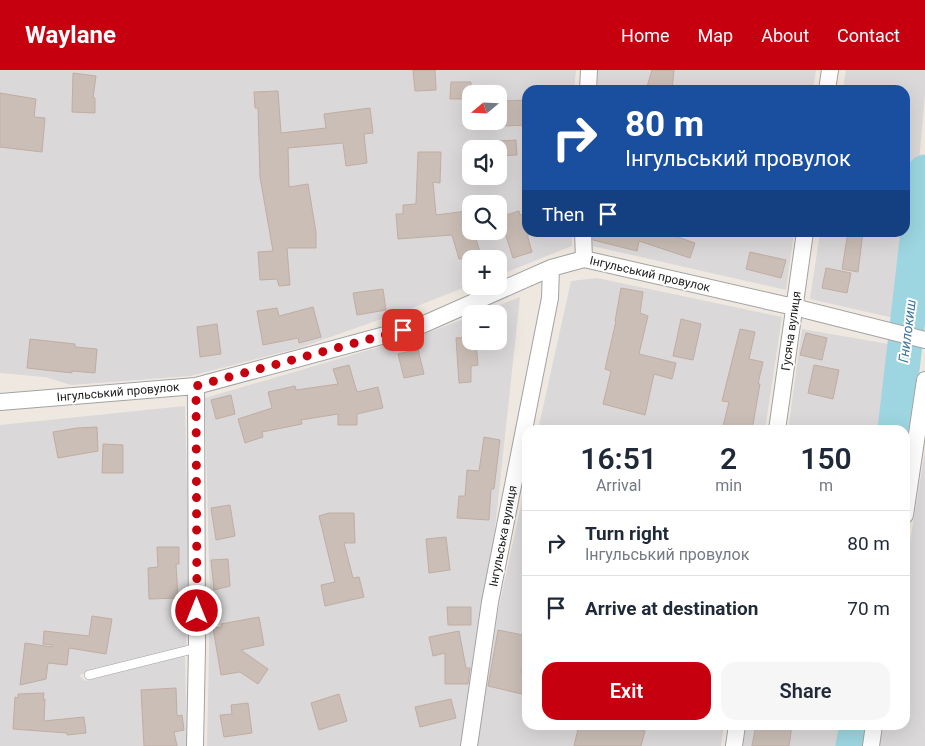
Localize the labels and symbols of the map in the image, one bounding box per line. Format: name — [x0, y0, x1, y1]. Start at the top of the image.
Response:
north arrow — [462, 85, 508, 130]
street label: Інгульський провулок — [588, 253, 712, 295]
street label: Гусяча вулиця — [778, 290, 804, 372]
water label: Гнилокиш — [895, 298, 919, 364]
pin — [382, 309, 424, 351]
street label: Інгульський провулок — [56, 380, 181, 404]
street label: Інгульська вулиця — [486, 484, 520, 588]
position arrow — [170, 584, 222, 636]

